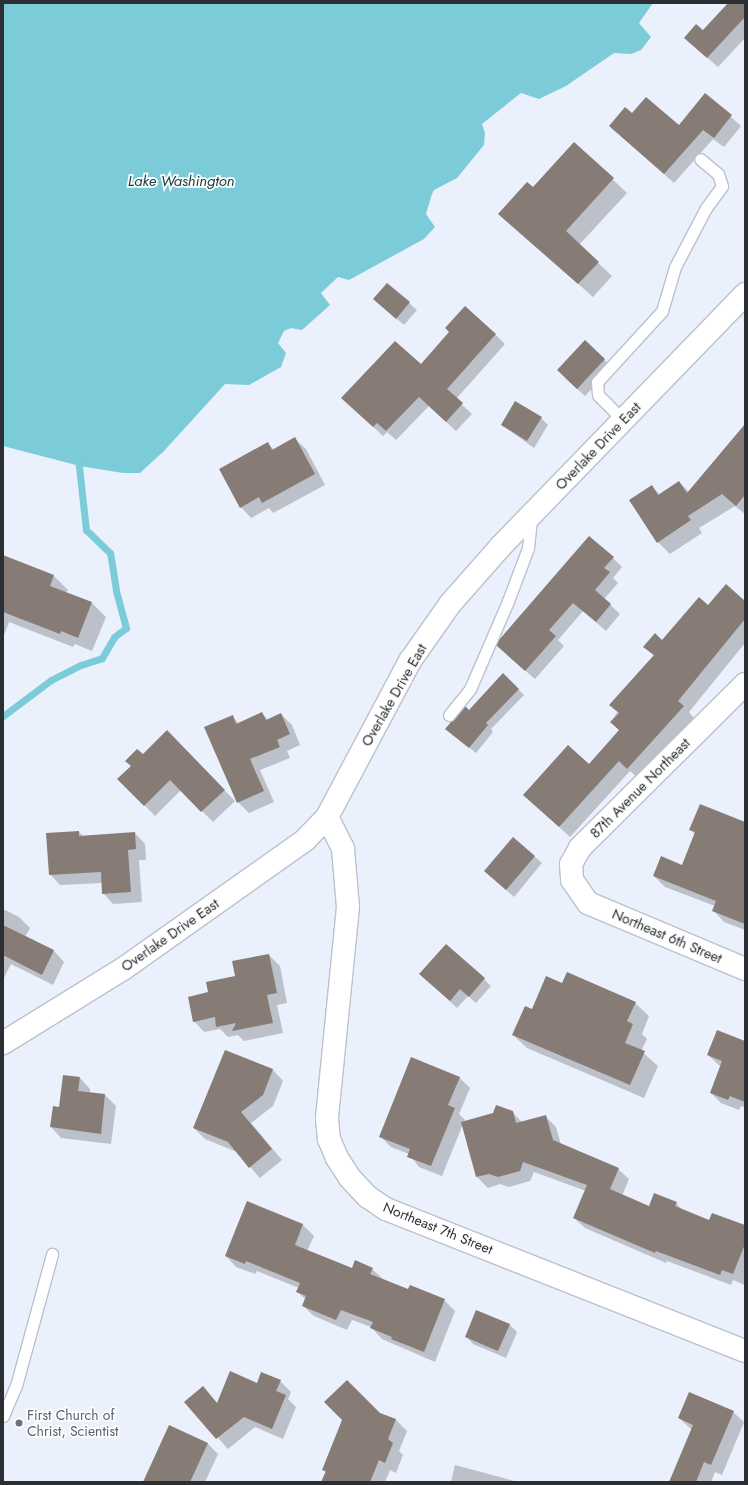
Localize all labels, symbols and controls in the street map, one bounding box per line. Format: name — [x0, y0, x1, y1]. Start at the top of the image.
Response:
water label: Lake Washington — [128, 173, 234, 191]
street label: Overlake Drive East — [552, 399, 644, 493]
street label: Overlake Drive East — [358, 641, 430, 749]
street label: 87th Avenue Northeast — [587, 735, 693, 841]
street label: Overlake Drive East — [118, 895, 222, 975]
street label: Northeast 6th Street — [610, 905, 724, 967]
street label: Northeast 7th Street — [381, 1198, 495, 1258]
place label: First Church of Christ, Scientist — [27, 1407, 118, 1440]
marker: First Church of Christ, Scientist — [14, 1418, 24, 1428]

